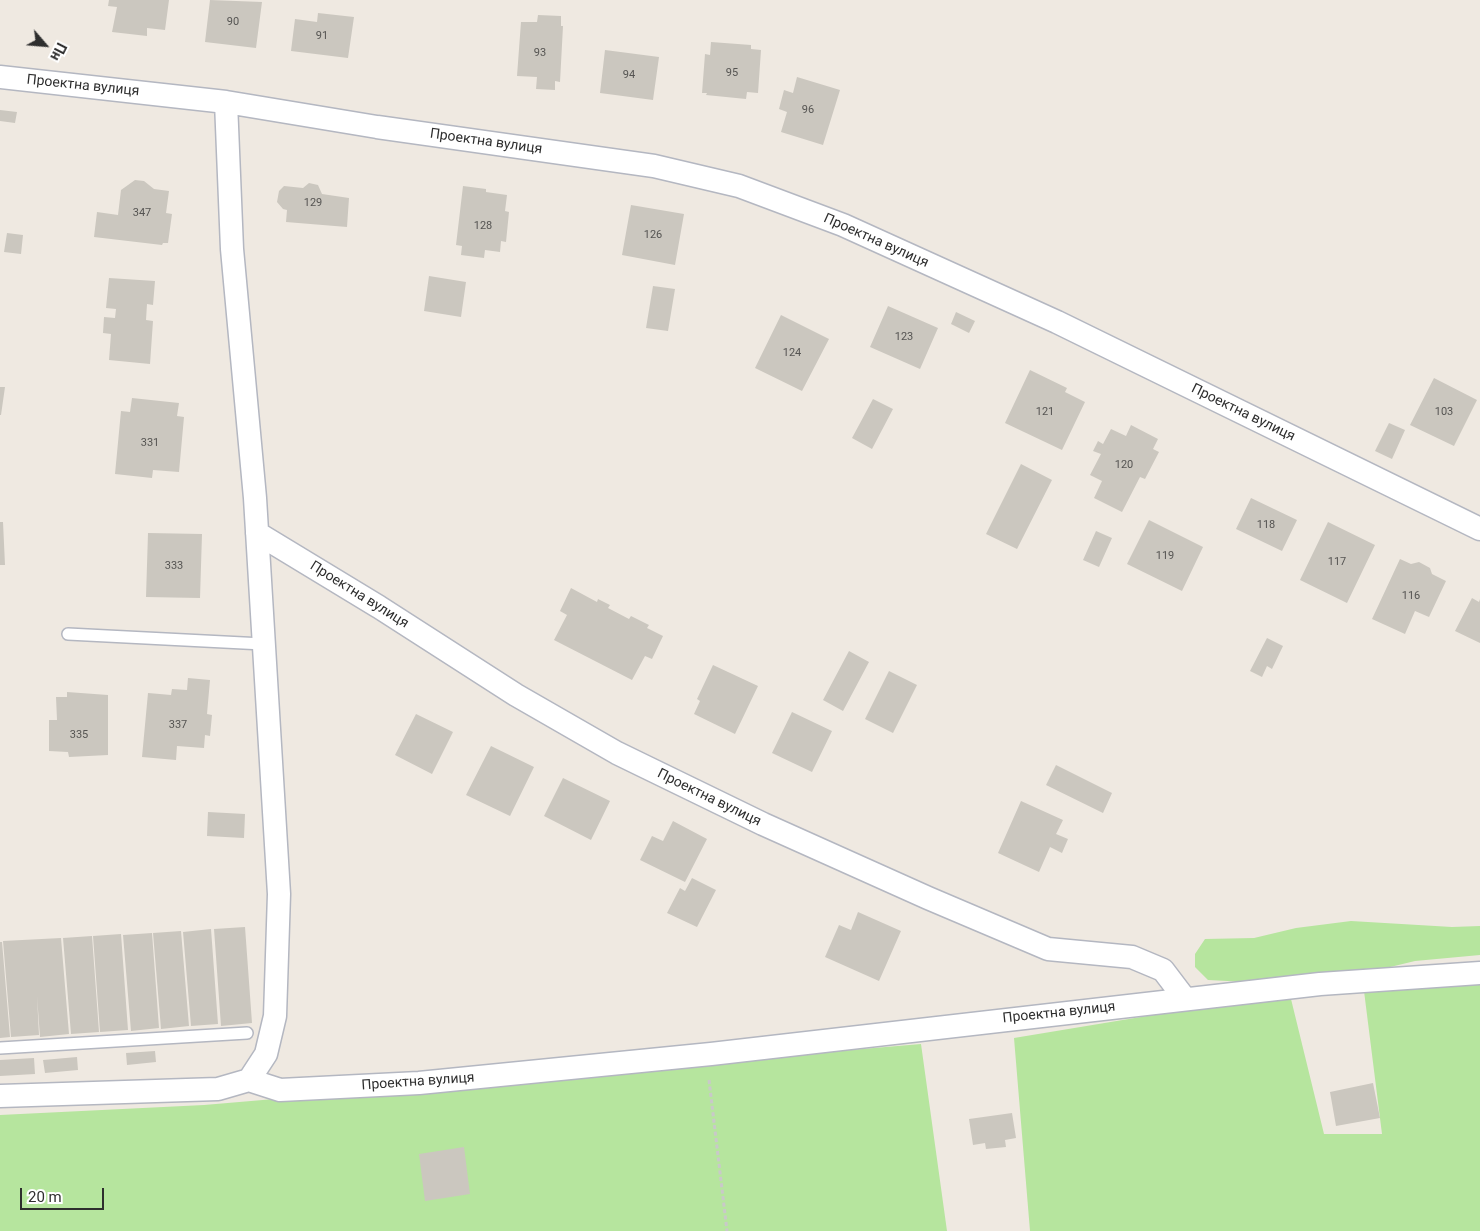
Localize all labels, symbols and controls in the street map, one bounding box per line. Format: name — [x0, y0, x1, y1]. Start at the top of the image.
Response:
house number: 90 — [227, 15, 239, 29]
north arrow — [20, 20, 70, 70]
house number: 91 — [316, 29, 328, 43]
text: Пн — [47, 40, 70, 63]
house number: 93 — [534, 46, 546, 60]
house number: 95 — [726, 66, 738, 80]
house number: 94 — [623, 68, 635, 82]
street label: Проектна вулиця — [26, 72, 140, 100]
house number: 96 — [802, 103, 814, 117]
street label: Проектна вулиця — [429, 126, 543, 158]
house number: 129 — [304, 196, 322, 210]
house number: 347 — [133, 206, 151, 220]
street label: Проектна вулиця — [821, 210, 931, 272]
house number: 128 — [474, 219, 492, 233]
house number: 126 — [644, 228, 662, 242]
house number: 123 — [895, 330, 913, 344]
house number: 124 — [783, 346, 801, 360]
street label: Проектна вулиця — [1188, 381, 1298, 445]
house number: 121 — [1036, 405, 1054, 419]
house number: 103 — [1435, 405, 1453, 419]
house number: 331 — [141, 436, 159, 450]
house number: 120 — [1115, 458, 1133, 472]
house number: 118 — [1257, 518, 1275, 532]
house number: 119 — [1156, 549, 1174, 563]
house number: 117 — [1328, 555, 1346, 569]
street label: Проектна вулиця — [307, 558, 411, 632]
house number: 333 — [165, 559, 183, 573]
house number: 116 — [1402, 589, 1420, 603]
house number: 337 — [169, 718, 187, 732]
house number: 335 — [70, 728, 88, 742]
street label: Проектна вулиця — [654, 766, 764, 830]
street label: Проектна вулиця — [1002, 999, 1116, 1027]
street label: Проектна вулиця — [361, 1070, 475, 1094]
scale bar — [22, 1178, 106, 1210]
text: 20 m — [28, 1188, 62, 1206]

